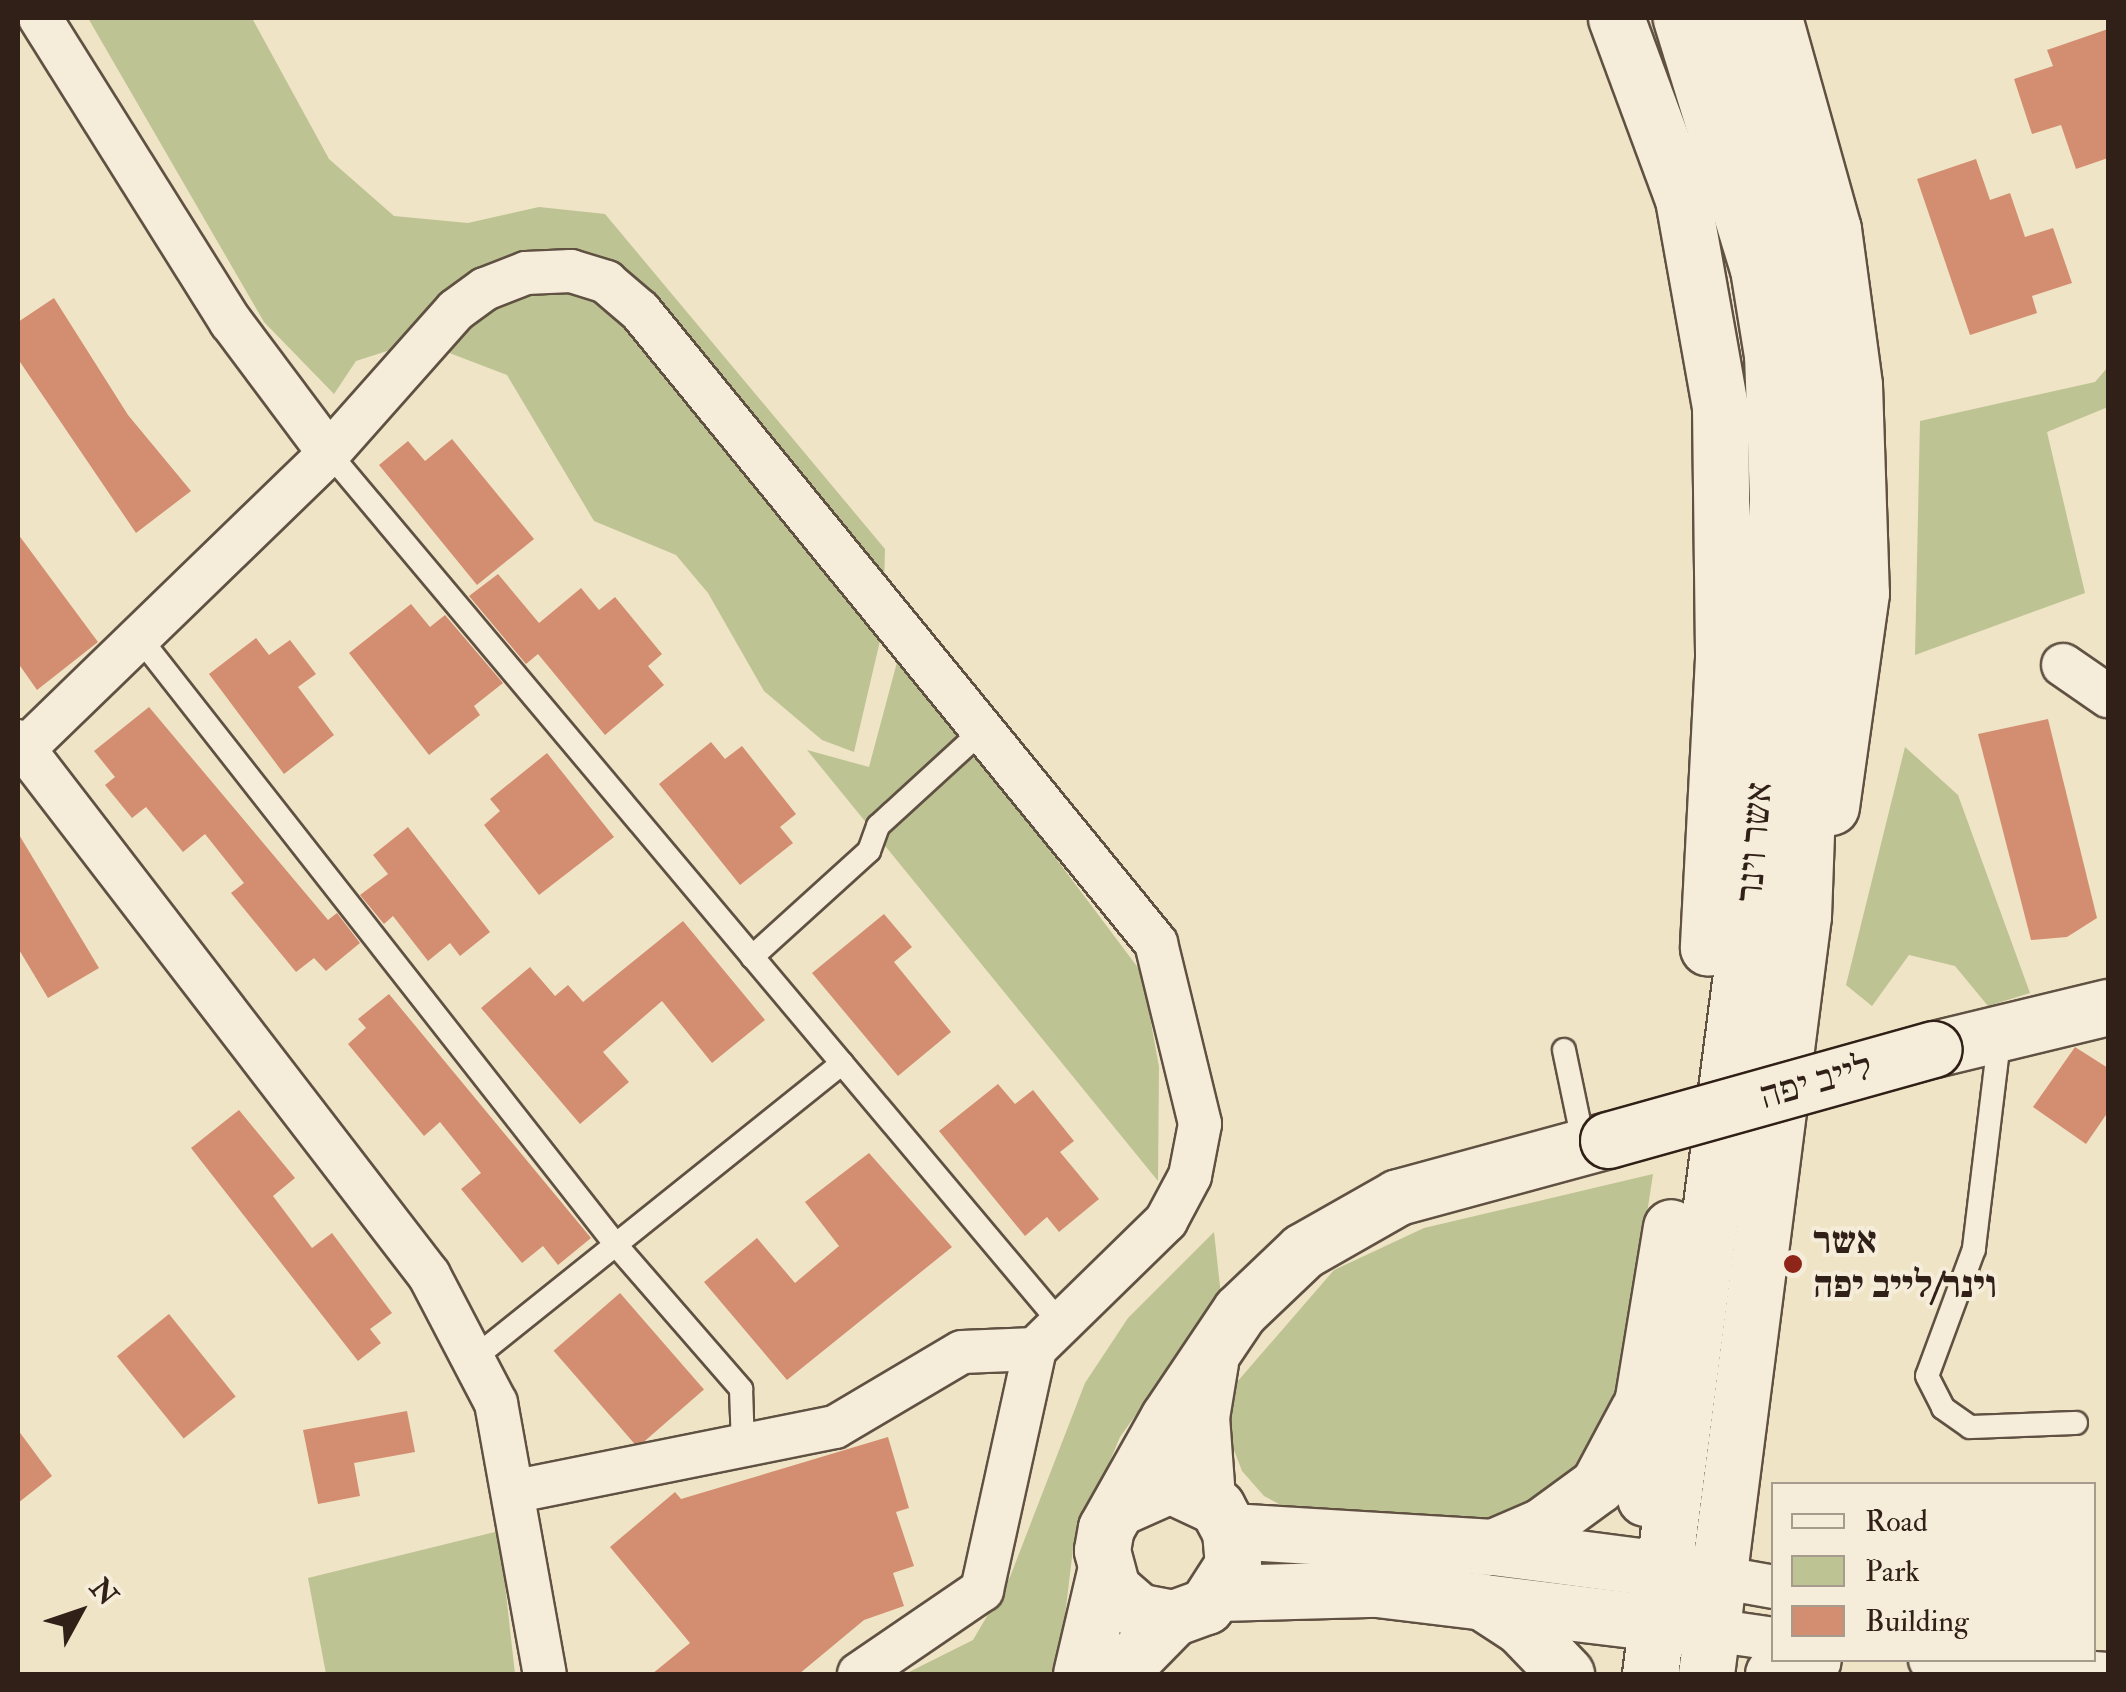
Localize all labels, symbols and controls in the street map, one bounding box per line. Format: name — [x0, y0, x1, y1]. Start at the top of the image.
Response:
street label: אשר וינר — [1727, 780, 1783, 904]
street label: לייב יפה — [1754, 1044, 1878, 1120]
place label: אשר וינר/לייב יפה — [1813, 1219, 1997, 1308]
marker: אשר וינר/לייב יפה — [1782, 1253, 1804, 1275]
legend — [1771, 1482, 2096, 1662]
text: Road — [1865, 1503, 1928, 1540]
text: Park — [1865, 1553, 1920, 1590]
north arrow — [30, 1562, 130, 1662]
text: N — [82, 1572, 125, 1613]
text: Building — [1865, 1603, 1969, 1640]

